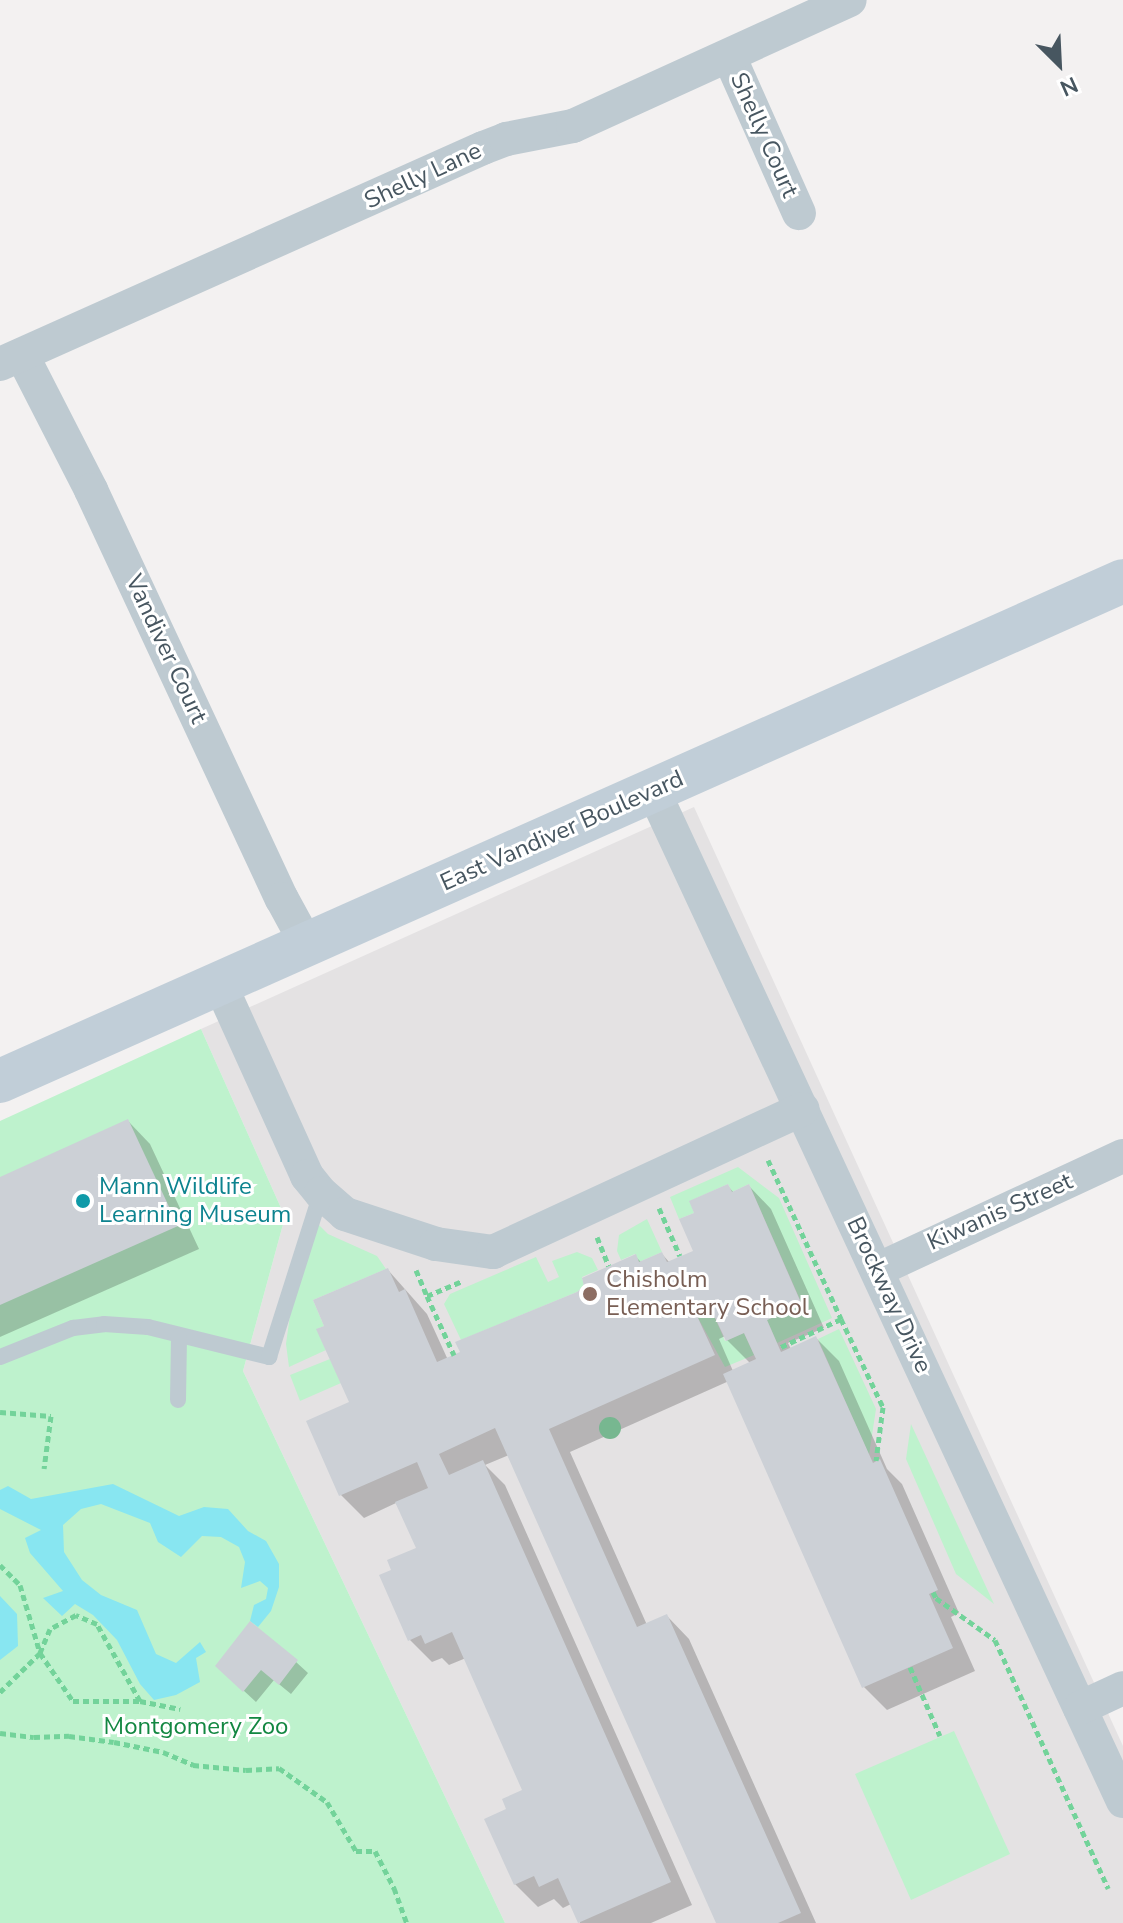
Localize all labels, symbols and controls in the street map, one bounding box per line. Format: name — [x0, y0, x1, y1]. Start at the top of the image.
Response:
north arrow — [1019, 24, 1099, 104]
street label: Shelly Court — [724, 68, 804, 202]
text: N — [1055, 69, 1082, 103]
street label: Shelly Lane — [360, 136, 486, 216]
street label: Vandiver Court — [119, 570, 213, 728]
street label: East Vandiver Boulevard — [436, 764, 688, 898]
street label: Kiwanis Street — [923, 1167, 1077, 1257]
place label: Mann Wildlife Learning Museum — [99, 1173, 291, 1229]
marker: Mann Wildlife Learning Museum — [74, 1192, 92, 1210]
street label: Brockway Drive — [840, 1212, 938, 1378]
place label: Chisholm Elementary School — [606, 1266, 809, 1322]
marker: Chisholm Elementary School — [581, 1285, 599, 1303]
park label: Montgomery Zoo — [104, 1713, 288, 1741]

